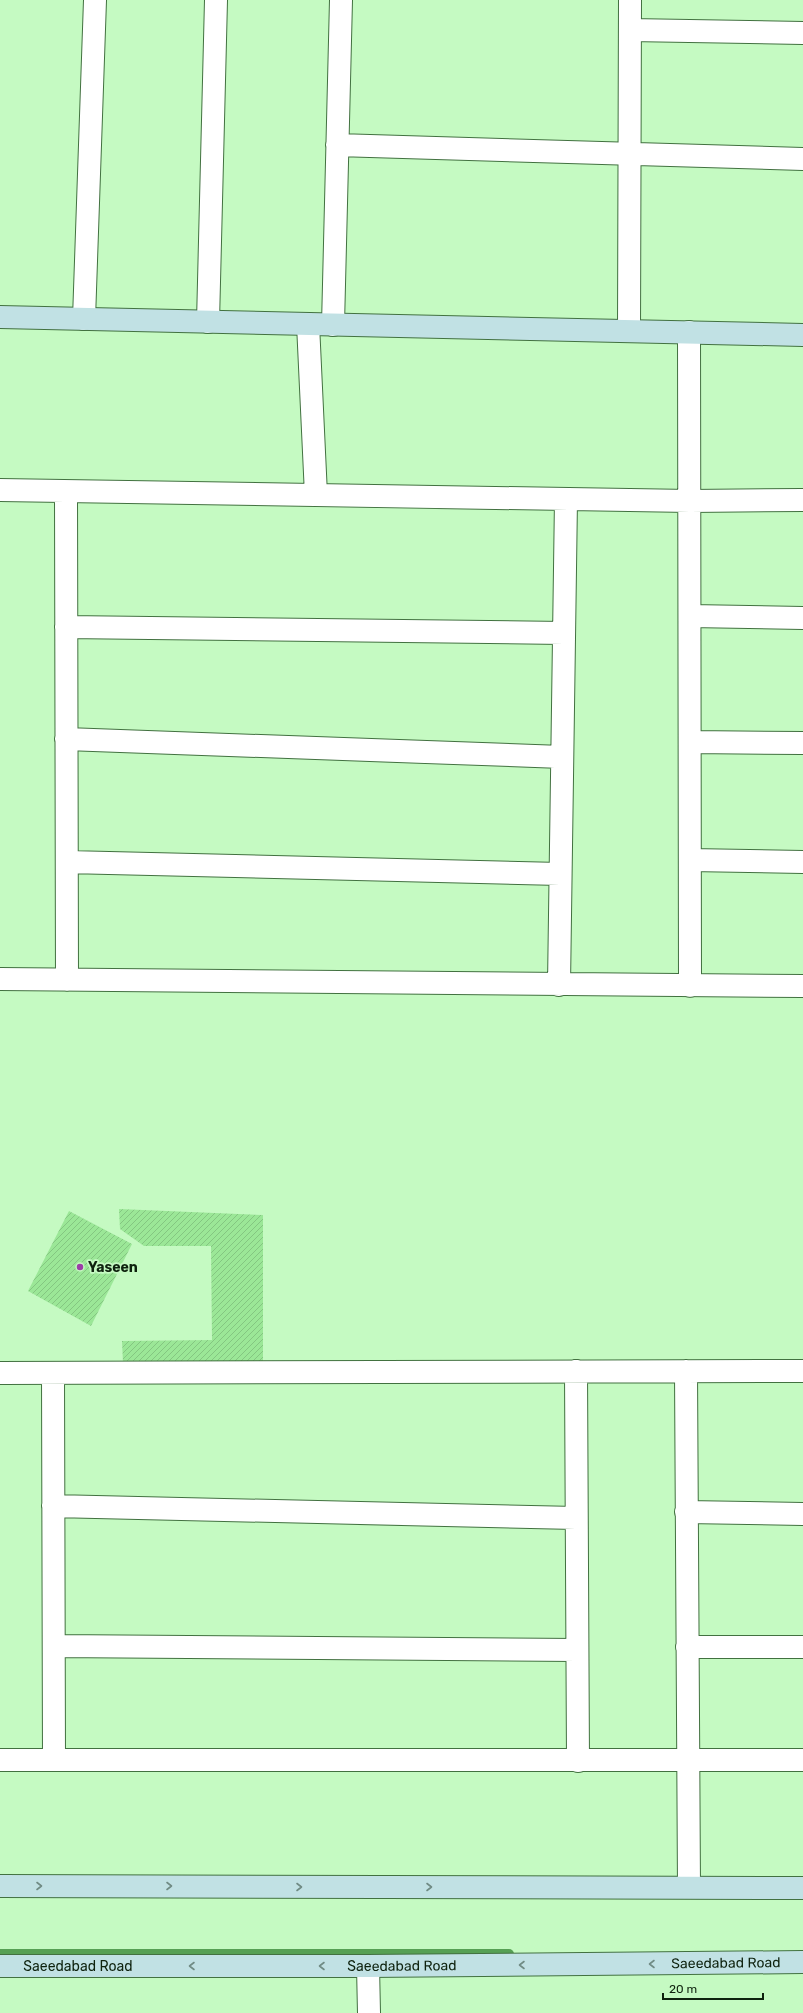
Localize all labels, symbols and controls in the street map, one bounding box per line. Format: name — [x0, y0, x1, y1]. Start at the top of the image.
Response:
place label: Yaseen — [88, 1259, 138, 1276]
marker: Yaseen — [75, 1262, 85, 1272]
one-way arrow — [36, 1882, 42, 1890]
one-way arrow — [166, 1882, 172, 1890]
one-way arrow — [296, 1883, 302, 1891]
one-way arrow — [426, 1883, 432, 1891]
street label: Saeedabad Road — [671, 1954, 781, 1972]
street label: Saeedabad Road — [347, 1957, 457, 1975]
street label: Saeedabad Road — [23, 1958, 133, 1975]
one-way arrow — [649, 1959, 655, 1968]
one-way arrow — [519, 1961, 525, 1969]
one-way arrow — [189, 1962, 195, 1970]
one-way arrow — [319, 1962, 325, 1970]
scale bar — [663, 1975, 763, 2001]
text: 20 m — [669, 1982, 697, 1996]

